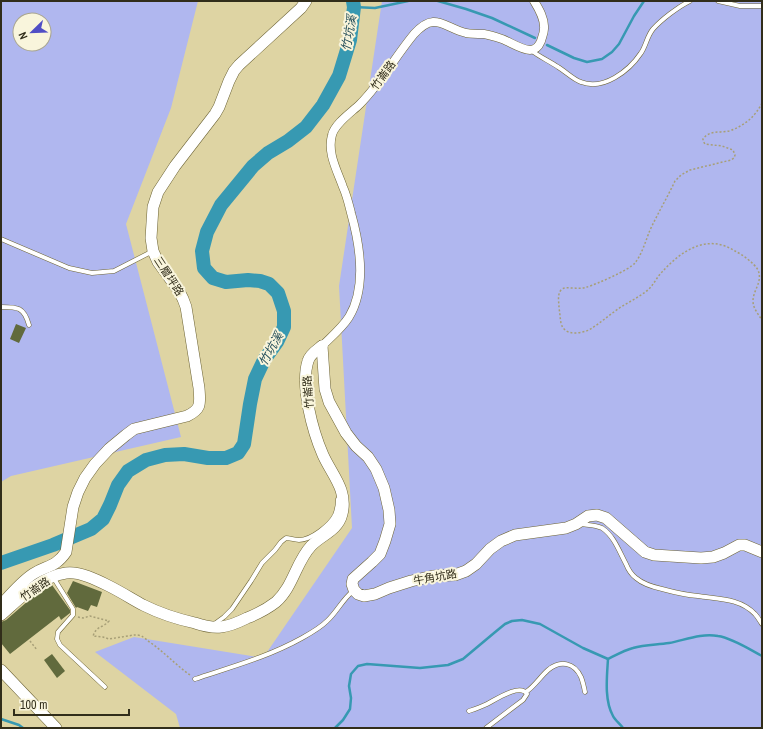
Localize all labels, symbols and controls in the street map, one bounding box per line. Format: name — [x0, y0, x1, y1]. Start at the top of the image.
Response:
north arrow — [12, 12, 52, 52]
water label: 竹坑溪 — [338, 12, 360, 52]
text: N — [15, 30, 31, 42]
street label: 竹崙路 — [368, 58, 398, 92]
street label: 三層坪路 — [151, 254, 187, 298]
water label: 竹坑溪 — [255, 328, 288, 369]
street label: 竹崙路 — [300, 375, 316, 409]
street label: 牛角坑路 — [412, 566, 458, 588]
street label: 竹崙路 — [17, 574, 53, 604]
scale bar — [14, 691, 129, 717]
text: 100 m — [20, 697, 47, 713]

